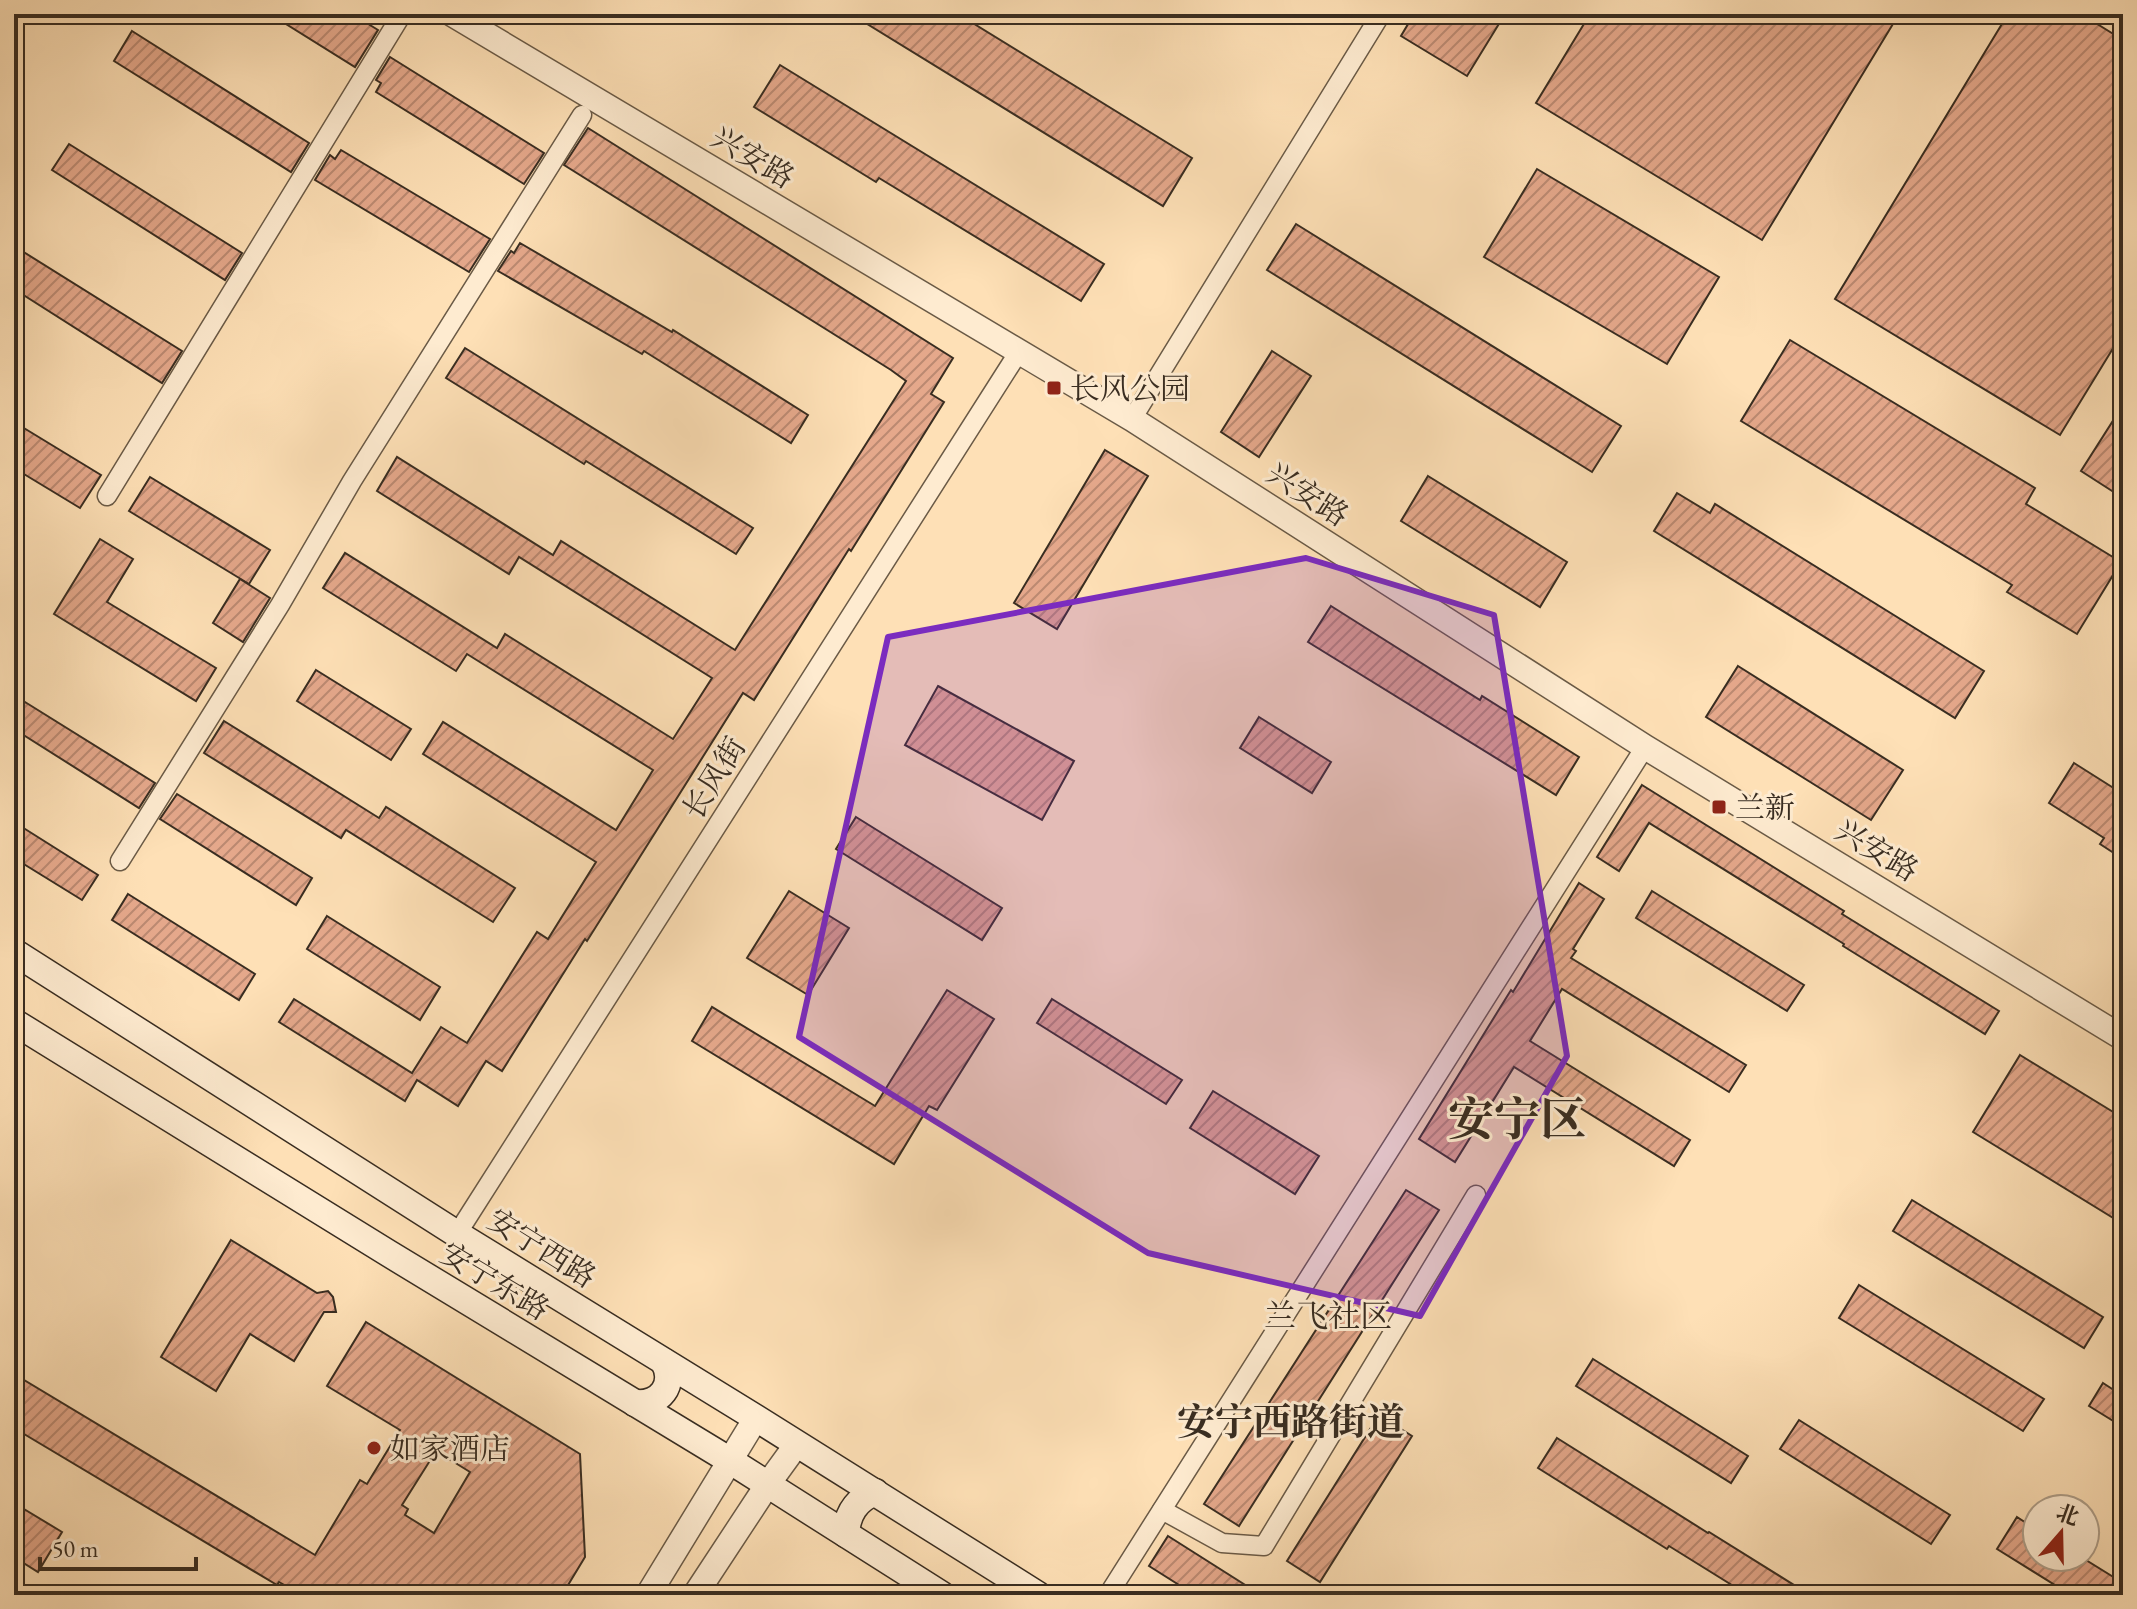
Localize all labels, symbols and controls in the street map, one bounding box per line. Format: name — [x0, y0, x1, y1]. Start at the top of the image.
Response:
street label: 兴安路 — [704, 117, 802, 197]
place label: 长风公园 — [1070, 369, 1190, 408]
marker: 长风公园 — [1045, 379, 1063, 397]
street label: 兴安路 — [1260, 453, 1356, 535]
street label: 长风街 — [674, 730, 754, 826]
place label: 兰新 — [1735, 788, 1795, 827]
marker: 兰新 — [1710, 798, 1728, 816]
street label: 兴安路 — [1828, 810, 1926, 890]
district label: 安宁区 — [1448, 1089, 1586, 1149]
street label: 安宁西路 — [481, 1200, 603, 1296]
street label: 安宁东路 — [434, 1233, 556, 1329]
district label: 兰飞社区 — [1264, 1295, 1392, 1337]
district label: 安宁西路街道 — [1177, 1397, 1405, 1446]
place label: 如家酒店 — [390, 1429, 510, 1468]
marker: 如家酒店 — [365, 1439, 383, 1457]
north arrow — [2021, 1493, 2101, 1573]
text: 北 — [2052, 1497, 2083, 1532]
scale bar — [40, 1521, 196, 1571]
text: 50 m — [52, 1533, 99, 1564]

